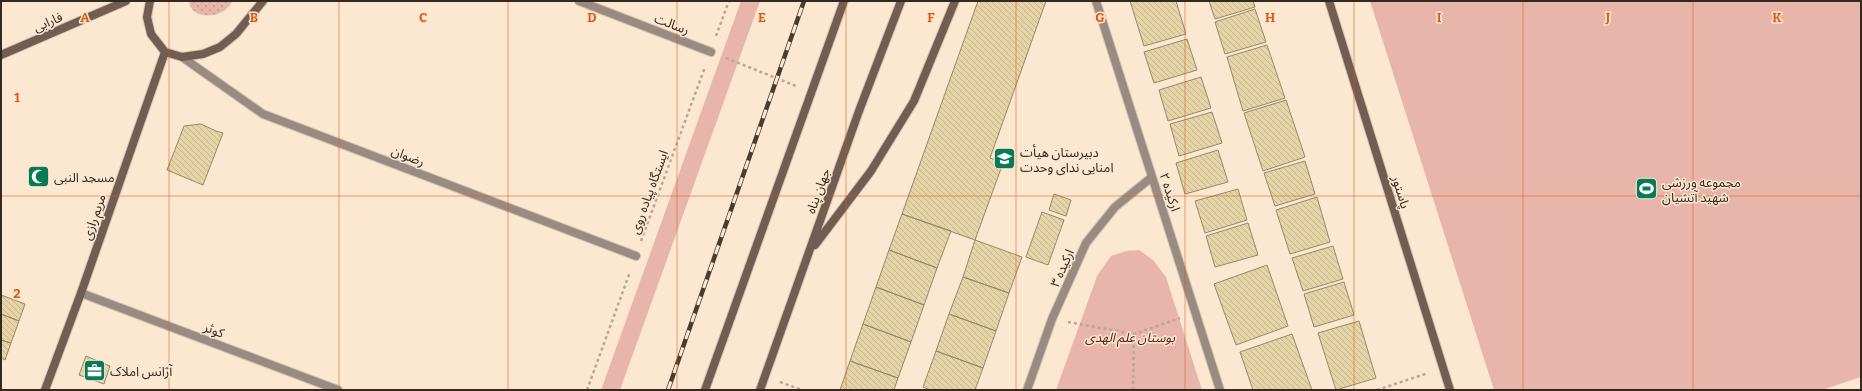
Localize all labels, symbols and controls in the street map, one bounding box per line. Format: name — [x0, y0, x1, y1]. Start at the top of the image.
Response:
street label: فارابی — [31, 9, 65, 36]
text: A — [80, 10, 90, 25]
text: B — [250, 10, 258, 25]
text: C — [419, 10, 427, 25]
text: D — [587, 10, 597, 25]
text: E — [758, 10, 766, 25]
text: F — [927, 10, 935, 25]
text: G — [1095, 10, 1105, 25]
text: H — [1265, 10, 1275, 25]
text: I — [1437, 10, 1442, 25]
text: J — [1605, 10, 1611, 25]
text: K — [1772, 10, 1782, 25]
street label: رسالت — [653, 11, 691, 37]
text: 1 — [14, 90, 20, 105]
street label: رضوان — [389, 143, 427, 170]
place label: دبیرستان هیأت امنایی ندای وحدت — [1020, 144, 1114, 176]
school or university icon: دبیرستان هیأت امنایی ندای وحدت — [991, 146, 1017, 172]
street label: ایستگاه پیاده روی — [627, 148, 673, 237]
mosque icon: مسجد النبی — [25, 164, 51, 190]
street label: جهان پناه — [803, 166, 835, 216]
place label: مسجد النبی — [54, 170, 115, 186]
street label: ارکیده ۲ — [1157, 171, 1183, 213]
street label: پاستور — [1387, 173, 1413, 211]
place label: مجموعه ورزشی شهید آتشیان — [1662, 175, 1741, 206]
sports icon: مجموعه ورزشی شهید آتشیان — [1633, 176, 1659, 202]
street label: مریم رازی — [79, 192, 112, 243]
street label: ارکیده ۳ — [1047, 247, 1077, 289]
text: 2 — [13, 286, 21, 301]
street label: کوثر — [201, 319, 227, 341]
park label: بوستان علم الهدی — [1085, 330, 1175, 348]
office icon: آژانس املاک — [81, 358, 107, 384]
place label: آژانس املاک — [110, 364, 174, 380]

